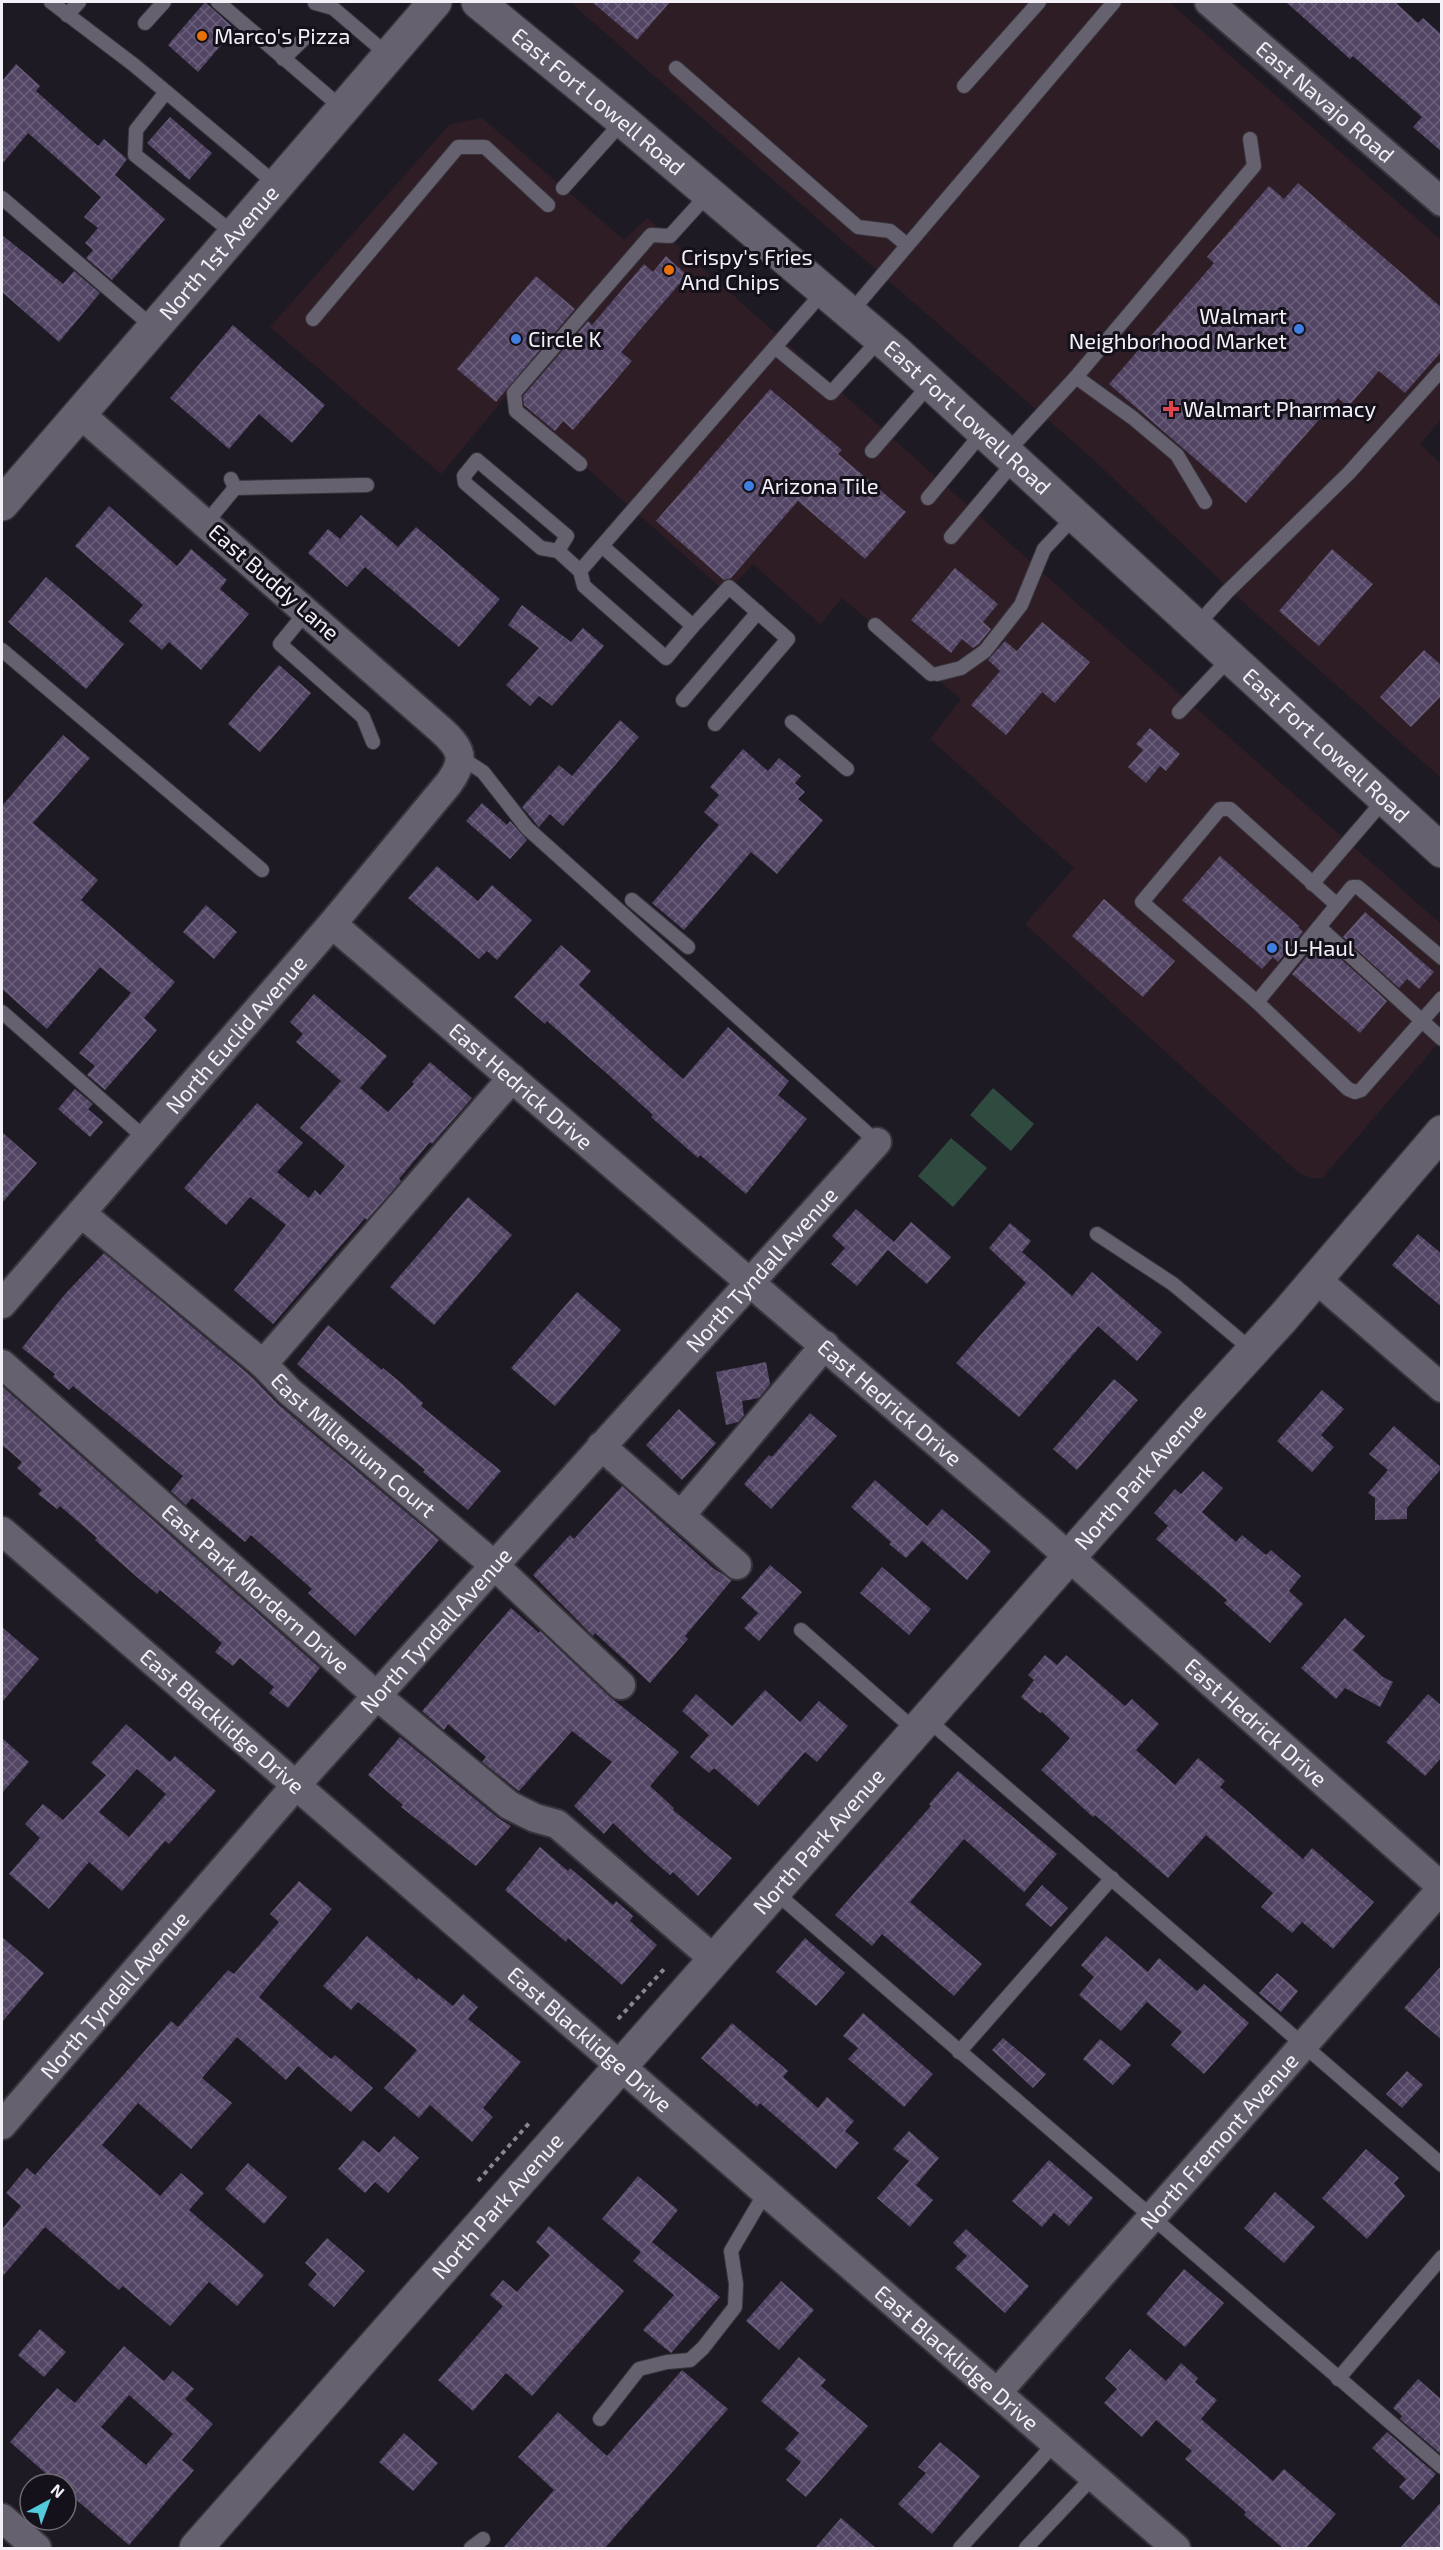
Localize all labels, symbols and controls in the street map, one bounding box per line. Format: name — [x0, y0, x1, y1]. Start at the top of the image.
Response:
street label: East Fort Lowell Road — [507, 21, 691, 180]
place label: Marco's Pizza — [214, 22, 350, 48]
marker: Marco's Pizza — [195, 29, 209, 43]
street label: East Navajo Road — [1251, 34, 1400, 167]
street label: North 1st Avenue — [153, 179, 283, 325]
place label: Crispy's Fries And Chips — [681, 243, 813, 294]
marker: Crispy's Fries And Chips — [662, 263, 676, 277]
place label: Walmart Neighborhood Market — [1069, 302, 1287, 353]
marker: Walmart Neighborhood Market — [1292, 322, 1306, 336]
place label: Circle K — [528, 325, 602, 351]
marker: Circle K — [509, 332, 523, 346]
street label: East Fort Lowell Road — [879, 334, 1057, 499]
place label: Walmart Pharmacy — [1183, 395, 1376, 421]
marker: Walmart Pharmacy — [1164, 402, 1178, 416]
place label: Arizona Tile — [761, 472, 879, 498]
marker: Arizona Tile — [742, 479, 756, 493]
street label: East Buddy Lane — [204, 518, 345, 645]
street label: East Fort Lowell Road — [1238, 662, 1416, 827]
place label: U-Haul — [1284, 934, 1355, 960]
marker: U-Haul — [1265, 941, 1279, 955]
street label: North Euclid Avenue — [159, 949, 311, 1118]
street label: East Hedrick Drive — [444, 1016, 599, 1154]
street label: North Tyndall Avenue — [680, 1181, 842, 1357]
street label: East Hedrick Drive — [813, 1333, 968, 1471]
street label: East Millenium Court — [266, 1367, 442, 1522]
street label: North Park Avenue — [1068, 1397, 1210, 1554]
street label: East Park Mordern Drive — [157, 1498, 356, 1678]
street label: North Tyndall Avenue — [354, 1542, 516, 1718]
street label: East Blacklidge Drive — [135, 1642, 310, 1799]
street label: East Hedrick Drive — [1180, 1652, 1333, 1791]
street label: North Park Avenue — [747, 1762, 889, 1919]
street label: North Tyndall Avenue — [34, 1905, 193, 2083]
street label: East Blacklidge Drive — [503, 1960, 678, 2117]
street label: North Fremont Avenue — [1134, 2047, 1303, 2234]
street label: North Park Avenue — [426, 2127, 568, 2284]
street label: East Blacklidge Drive — [870, 2279, 1045, 2435]
north arrow — [18, 2472, 78, 2532]
text: N — [48, 2479, 69, 2501]

